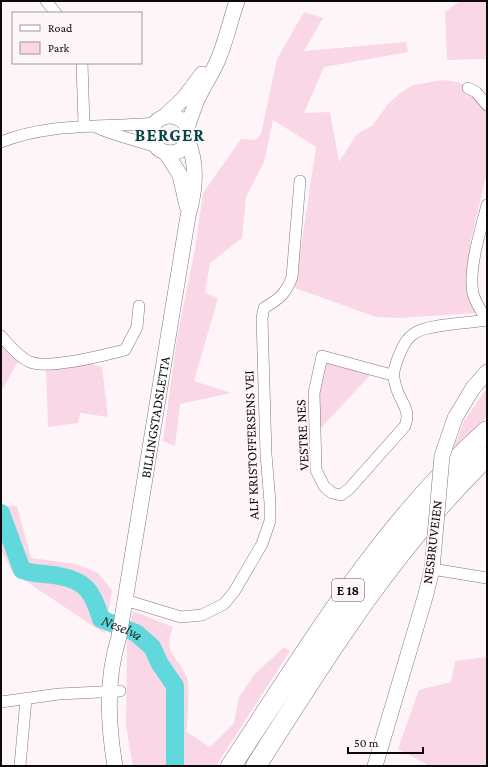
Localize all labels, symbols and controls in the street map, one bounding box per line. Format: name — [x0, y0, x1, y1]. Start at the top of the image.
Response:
legend — [12, 12, 142, 64]
text: Road — [48, 21, 73, 35]
text: Park — [48, 41, 70, 55]
district label: BERGER — [135, 125, 205, 145]
street label: BILLINGSTADSLETTA — [137, 355, 173, 479]
street label: ALF KRISTOFFERSENS VEI — [240, 370, 262, 520]
street label: VESTRE NES — [292, 399, 312, 471]
street label: NESBRUVEIEN — [419, 499, 445, 585]
road number: E 18 — [332, 579, 364, 601]
water label: Neselva — [99, 612, 146, 643]
scale bar — [348, 729, 423, 755]
text: 50 m — [354, 736, 379, 750]

